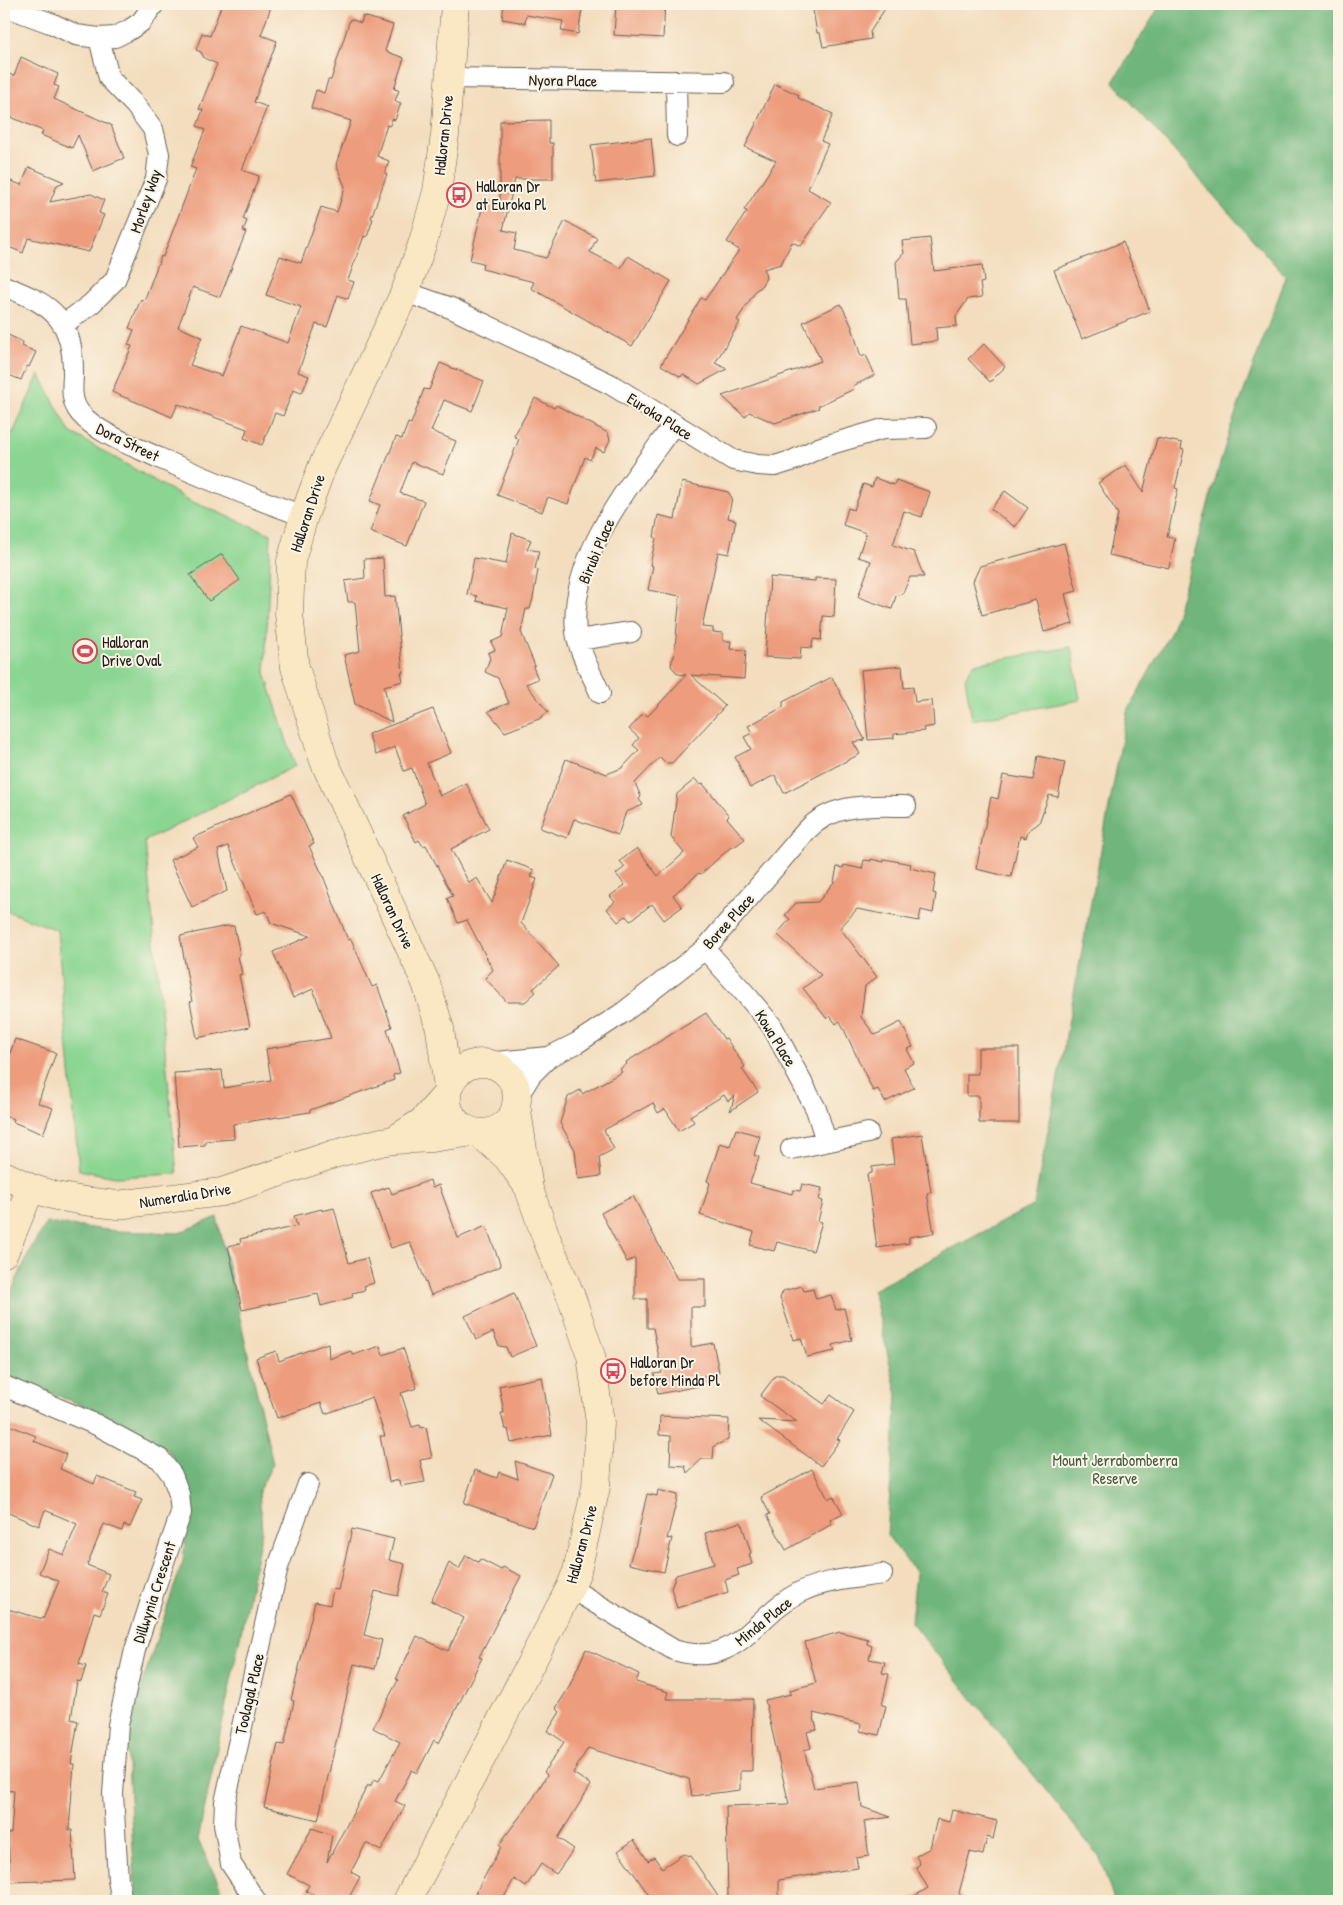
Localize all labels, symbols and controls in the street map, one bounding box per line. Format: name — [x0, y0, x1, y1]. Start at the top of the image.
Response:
street label: Nyora Place — [528, 68, 598, 92]
street label: Halloran Drive — [428, 93, 458, 176]
street label: Morley Way — [124, 166, 166, 236]
place label: Halloran Dr at Euroka Pl — [476, 175, 547, 215]
bus stop icon: Halloran Dr at Euroka Pl — [446, 182, 472, 208]
street label: Euroka Place — [623, 387, 698, 445]
street label: Dora Street — [93, 417, 164, 467]
street label: Halloran Drive — [284, 471, 330, 555]
street label: Birubi Place — [572, 514, 620, 587]
place label: Halloran Drive Oval — [102, 631, 162, 671]
sports icon: Halloran Drive Oval — [72, 638, 98, 664]
street label: Halloran Drive — [366, 870, 420, 953]
street label: Boree Place — [697, 888, 759, 954]
street label: Kowa Place — [750, 1005, 802, 1071]
street label: Numeralia Drive — [138, 1177, 233, 1213]
place label: Halloran Dr before Minda Pl — [630, 1351, 721, 1391]
bus stop icon: Halloran Dr before Minda Pl — [600, 1358, 626, 1384]
park label: Mount Jerrabomberra Reserve — [1052, 1449, 1178, 1489]
street label: Halloran Drive — [560, 1502, 602, 1586]
street label: Dillwynia Crescent — [127, 1538, 181, 1646]
street label: Minda Place — [730, 1591, 797, 1651]
street label: Toolagal Place — [229, 1650, 269, 1737]

